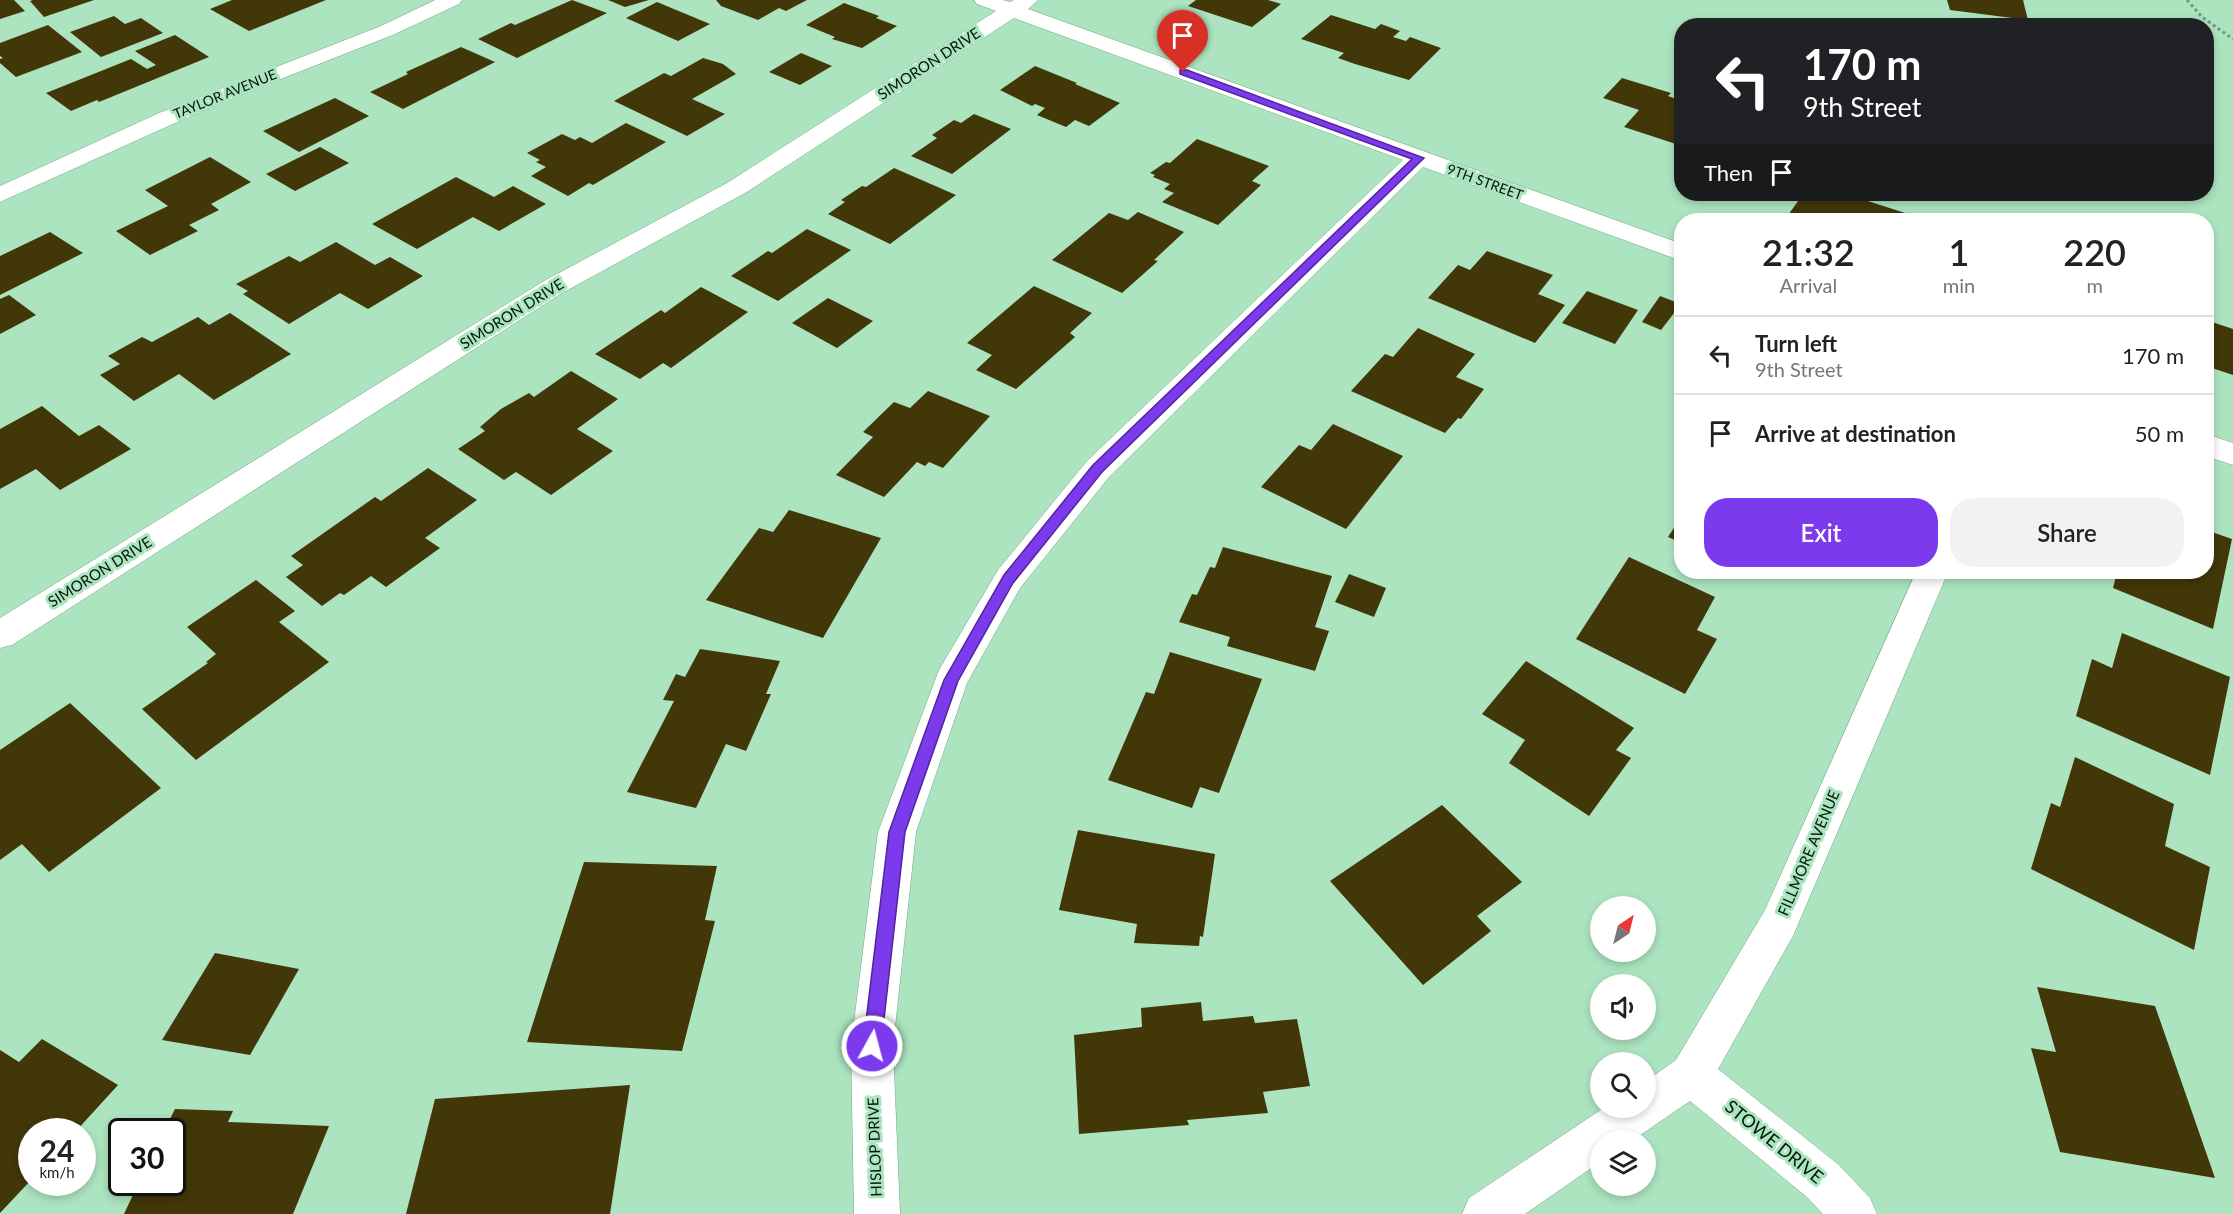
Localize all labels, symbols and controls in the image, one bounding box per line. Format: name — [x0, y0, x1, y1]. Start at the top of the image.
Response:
pin — [1157, 10, 1208, 72]
icon: arrive — [1166, 19, 1199, 52]
street label: SIMORON DRIVE — [874, 23, 983, 103]
text: 170 m — [1803, 39, 1921, 89]
icon: left — [1704, 42, 1782, 120]
street label: TAYLOR AVENUE — [171, 65, 279, 122]
text: 9th Street — [1803, 90, 1921, 123]
icon: arrive — [1765, 156, 1798, 189]
text: Then — [1704, 159, 1753, 186]
street label: 9TH STREET — [1445, 160, 1526, 203]
text: 21:32 — [1762, 230, 1855, 274]
text: 1 — [1949, 230, 1969, 274]
text: 220 — [2063, 230, 2126, 274]
text: Arrival — [1780, 273, 1837, 297]
text: min — [1943, 273, 1975, 297]
text: m — [2086, 273, 2103, 297]
street label: SIMORON DRIVE — [456, 274, 567, 352]
text: Turn left — [1755, 330, 1837, 357]
icon: left — [1704, 339, 1737, 372]
text: 170 m — [2122, 342, 2184, 369]
text: 9th Street — [1755, 357, 1843, 381]
icon: arrive — [1704, 417, 1737, 450]
text: Arrive at destination — [1755, 420, 1956, 447]
text: 50 m — [2135, 420, 2184, 447]
button: Exit — [1704, 498, 1938, 567]
button: Share — [1950, 498, 2184, 567]
street label: SIMORON DRIVE — [44, 532, 155, 610]
street label: FILLMORE AVENUE — [1773, 787, 1843, 918]
north arrow — [1590, 896, 1656, 962]
map controls — [1590, 896, 1656, 1196]
button: sound — [1590, 974, 1656, 1040]
position arrow — [840, 1014, 904, 1078]
button: search — [1590, 1052, 1656, 1118]
street label: STOWE DRIVE — [1721, 1095, 1828, 1188]
street label: HISLOP DRIVE — [863, 1097, 885, 1197]
speed limit sign: 30 — [108, 1118, 186, 1196]
button: layers — [1590, 1130, 1656, 1196]
text: 24 — [40, 1132, 74, 1168]
text: km/h — [39, 1163, 75, 1181]

